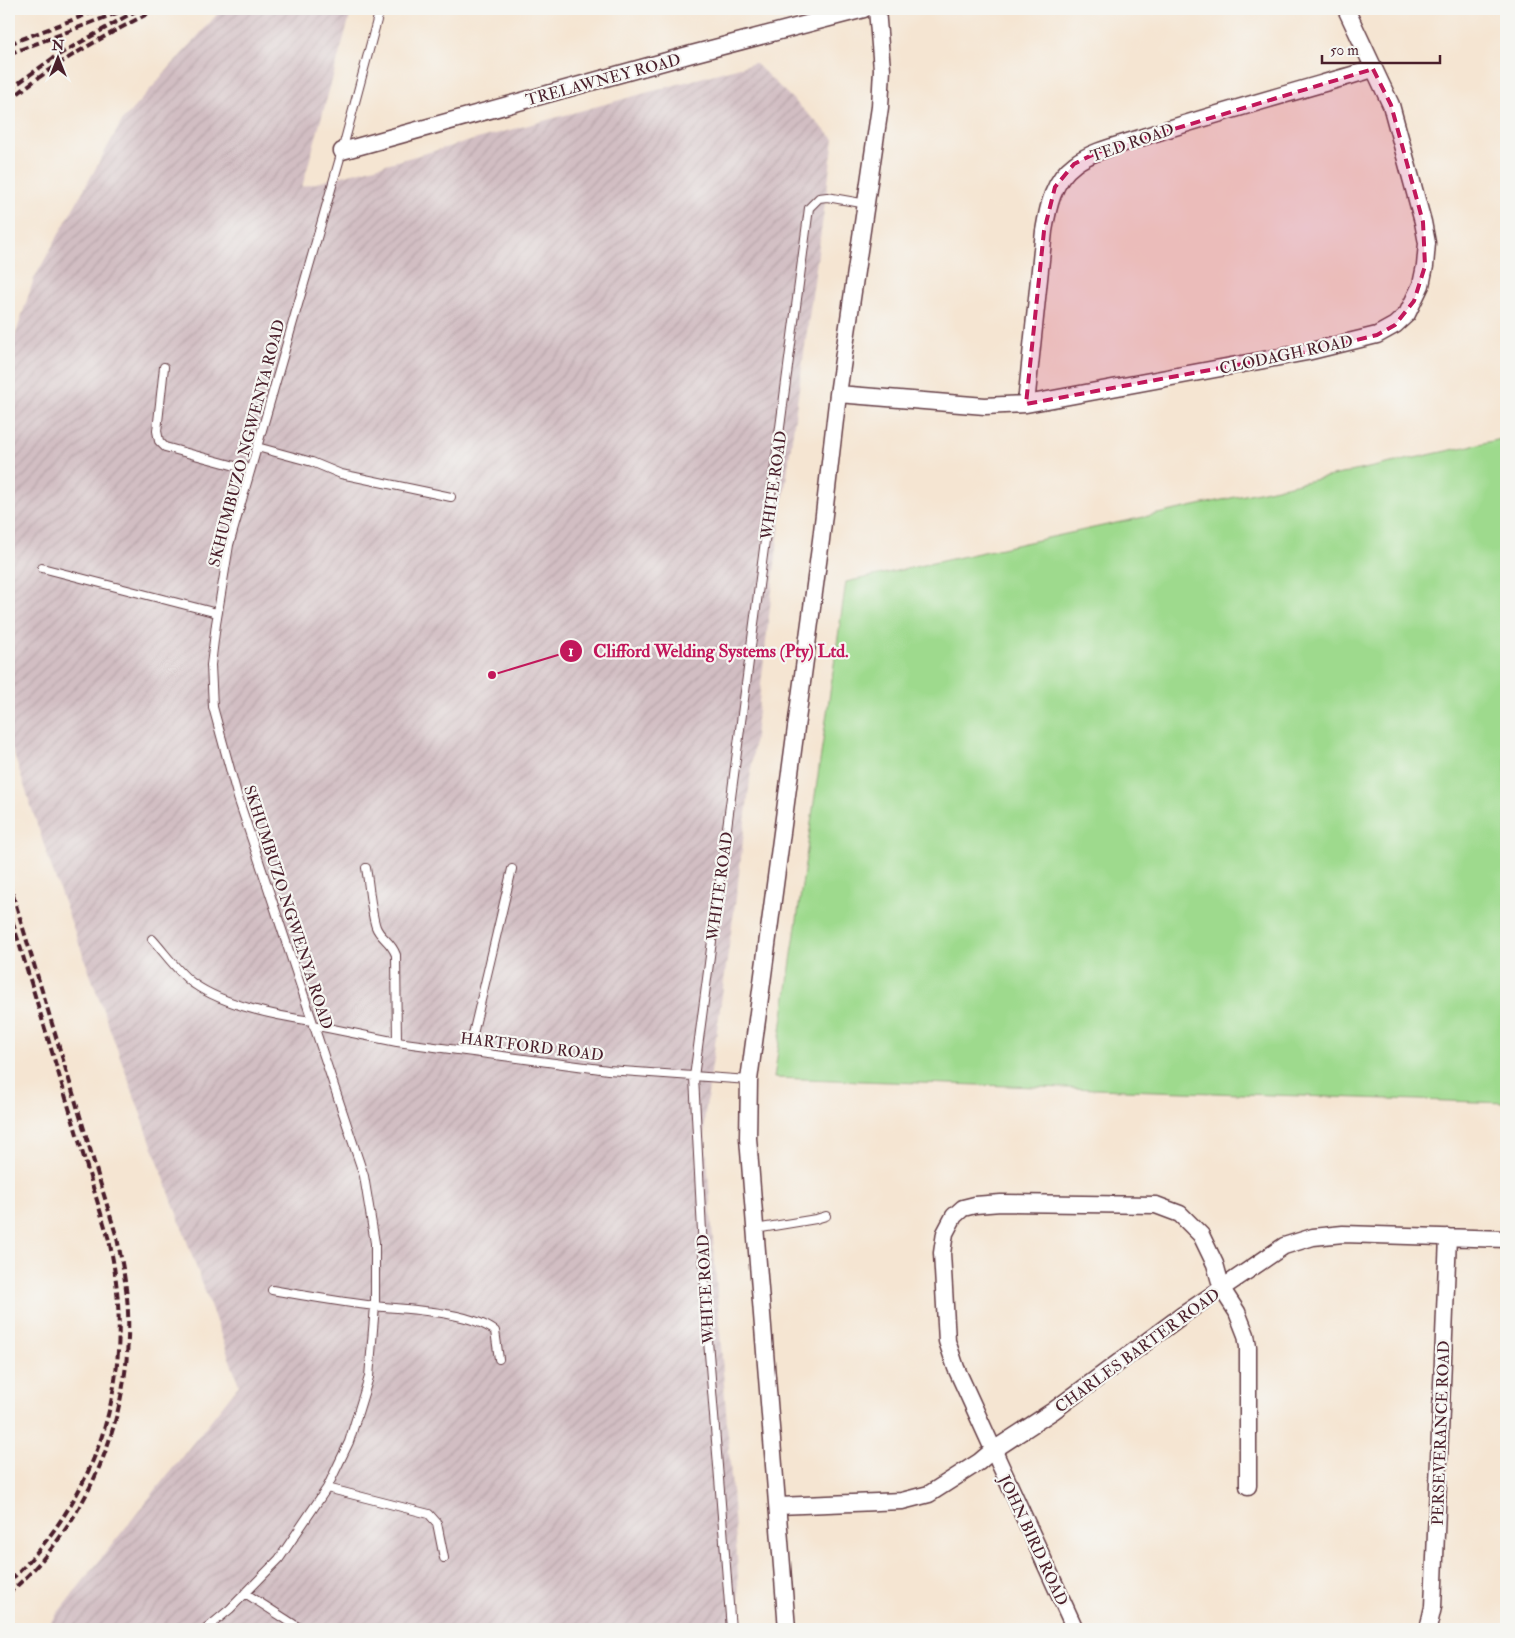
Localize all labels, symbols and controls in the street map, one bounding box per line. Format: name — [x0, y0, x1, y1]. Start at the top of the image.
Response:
north arrow — [32, 32, 82, 82]
scale bar — [1322, 32, 1440, 64]
text: N — [51, 37, 65, 54]
text: 50 m — [1330, 41, 1359, 60]
street label: TRELAWNEY ROAD — [524, 50, 683, 110]
street label: TED ROAD — [1088, 119, 1177, 167]
street label: SKHUMBUZO NGWENYA ROAD — [204, 317, 290, 569]
street label: CLODAGH ROAD — [1218, 331, 1355, 379]
street label: WHITE ROAD — [756, 429, 792, 542]
callout: Clifford Welding Systems (Pty) Ltd. — [559, 635, 859, 668]
text: Clifford Welding Systems (Pty) Ltd. — [593, 640, 849, 663]
text: 1 — [568, 642, 574, 661]
street label: SKHUMBUZO NGWENYA ROAD — [239, 783, 337, 1032]
street label: WHITE ROAD — [702, 830, 738, 943]
street label: HARTFORD ROAD — [459, 1028, 605, 1066]
street label: WHITE ROAD — [693, 1234, 719, 1345]
street label: CHARLES BARTER ROAD — [1051, 1284, 1224, 1417]
street label: PERSEVERANCE ROAD — [1428, 1340, 1454, 1526]
street label: JOHN BIRD ROAD — [993, 1471, 1072, 1609]

